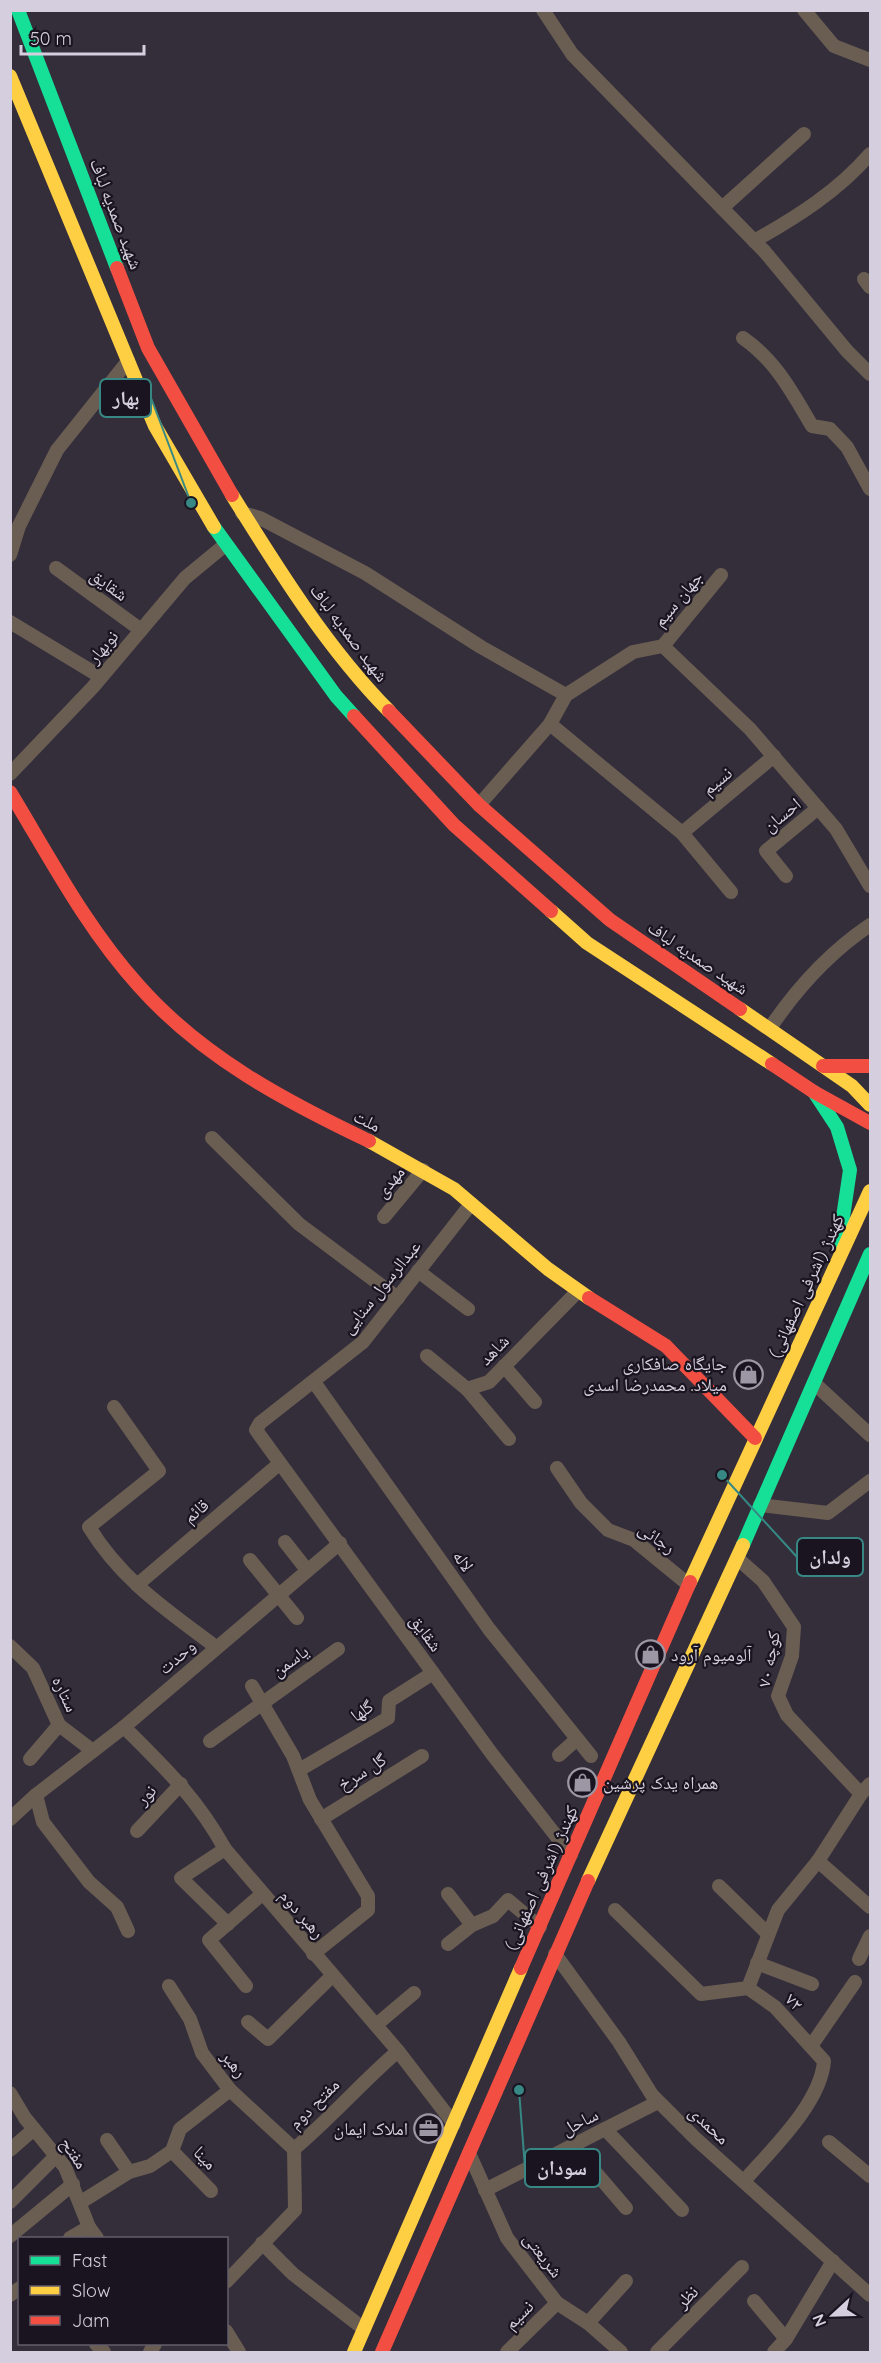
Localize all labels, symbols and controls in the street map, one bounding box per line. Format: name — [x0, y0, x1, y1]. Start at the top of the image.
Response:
scale bar — [21, 18, 144, 56]
text: 50 m — [30, 27, 72, 50]
street label: شهید صمدیه لباف — [85, 155, 148, 272]
callout: بهار — [100, 379, 151, 417]
text: بهار — [112, 385, 139, 410]
street label: شقایق — [86, 563, 133, 606]
street label: جهان سیم — [648, 566, 708, 632]
street label: شهید صمدیه لباف — [305, 579, 394, 686]
street label: نوبهار — [81, 625, 123, 669]
street label: نسیم — [697, 761, 737, 801]
street label: احسان — [758, 792, 806, 837]
street label: شهید صمدیه لباف — [643, 915, 753, 1000]
street label: ملت — [350, 1104, 385, 1137]
street label: مهدی — [370, 1161, 410, 1202]
street label: کهندژ (اشرفی اصفهانی) — [762, 1210, 849, 1361]
street label: عبدالرسول سنایی — [336, 1235, 426, 1338]
street label: شاهد — [474, 1329, 514, 1370]
place label: جایگاه صافکاری میلاد. محمدرضا اسدی — [583, 1352, 727, 1396]
shop icon: جایگاه صافکاری میلاد. محمدرضا اسدی — [732, 1358, 764, 1390]
street label: قائم — [178, 1493, 214, 1529]
street label: رجائی — [634, 1517, 680, 1559]
callout: ولدان — [797, 1538, 863, 1576]
text: ولدان — [809, 1544, 851, 1569]
street label: لاله — [448, 1545, 479, 1576]
street label: شقایق — [405, 1609, 448, 1656]
street label: کوچه ۷۰ — [752, 1628, 785, 1689]
street label: وحدت — [153, 1634, 200, 1679]
street label: یاسمن — [267, 1639, 313, 1682]
shop icon: آلومیوم آرود — [634, 1639, 666, 1671]
place label: آلومیوم آرود — [671, 1643, 752, 1667]
street label: ستاره — [47, 1672, 84, 1715]
street label: گلها — [346, 1694, 378, 1727]
street label: گل سرخ — [333, 1747, 392, 1796]
shop icon: همراه یدک پرشین — [566, 1767, 598, 1799]
place label: همراه یدک پرشین — [603, 1771, 718, 1794]
street label: نور — [130, 1779, 161, 1811]
street label: کهندژ (اشرفی اصفهانی) — [498, 1801, 583, 1954]
street label: رهبر دوم — [274, 1884, 330, 1944]
street label: ۷۲ — [781, 1988, 808, 2015]
street label: رهبر — [216, 2045, 252, 2082]
street label: مفتح دوم — [283, 2073, 345, 2135]
street label: محمدی — [684, 2100, 734, 2149]
street label: ساحل — [557, 2103, 602, 2141]
office icon: املاک ایمان — [413, 2113, 445, 2145]
place label: املاک ایمان — [334, 2117, 408, 2140]
street label: مفتح — [55, 2132, 93, 2174]
street label: مینا — [189, 2141, 222, 2174]
callout: سودان — [525, 2149, 600, 2187]
text: سودان — [537, 2155, 587, 2180]
street label: شریعتی — [518, 2227, 568, 2282]
legend — [18, 2237, 228, 2345]
text: Fast — [72, 2249, 107, 2272]
text: Slow — [72, 2279, 110, 2302]
street label: نظر — [669, 2280, 703, 2314]
north arrow — [803, 2285, 863, 2345]
street label: نسیم — [499, 2295, 539, 2335]
text: Jam — [72, 2309, 110, 2332]
text: N — [808, 2311, 831, 2330]

